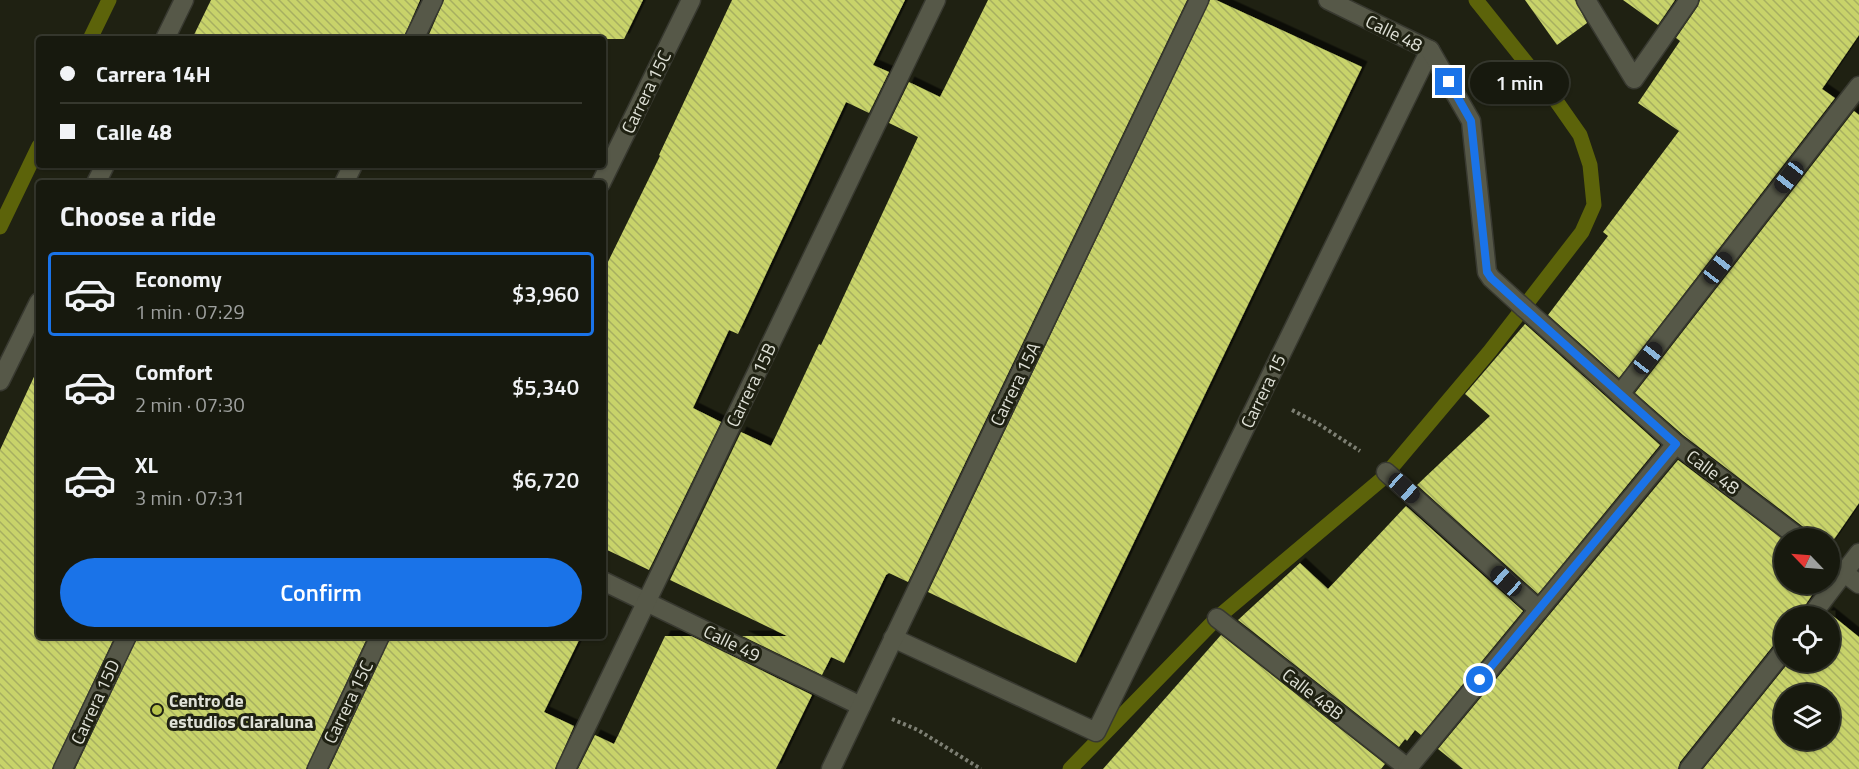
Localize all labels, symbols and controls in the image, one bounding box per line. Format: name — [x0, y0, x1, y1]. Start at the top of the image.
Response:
street label: Calle 48 — [1361, 8, 1427, 58]
street label: Carrera 15C — [614, 46, 678, 138]
text: Carrera 14H — [96, 57, 211, 91]
callout: 1 min — [1470, 61, 1569, 103]
text: 1 min — [1495, 67, 1544, 98]
route end — [1435, 68, 1462, 95]
text: Calle 48 — [96, 115, 172, 149]
car — [1771, 157, 1807, 197]
text: Choose a ride — [60, 195, 216, 236]
car — [1700, 248, 1736, 288]
text: Economy — [135, 262, 222, 296]
icon: car — [63, 267, 117, 321]
text: $3,960 — [512, 277, 579, 311]
text: 1 min · 07:29 — [135, 296, 245, 327]
street label: Carrera 15A — [983, 337, 1047, 430]
street label: Carrera 15B — [719, 338, 783, 432]
car — [1630, 338, 1666, 378]
street label: Carrera 15 — [1233, 349, 1293, 433]
text: Comfort — [135, 355, 213, 389]
icon: car — [63, 360, 117, 414]
text: $5,340 — [512, 370, 579, 404]
text: 2 min · 07:30 — [135, 389, 245, 420]
street label: Calle 48 — [1681, 443, 1745, 501]
text: XL — [135, 448, 158, 482]
icon: car — [63, 453, 117, 507]
text: $6,720 — [512, 463, 579, 497]
car — [1385, 469, 1423, 507]
text: 3 min · 07:31 — [135, 482, 245, 513]
north arrow — [1774, 528, 1840, 594]
map controls — [1774, 528, 1840, 750]
button: Confirm — [60, 558, 582, 627]
car — [1487, 562, 1525, 600]
button: locate — [1774, 606, 1840, 672]
street label: Calle 49 — [699, 618, 765, 668]
street label: Carrera 15D — [64, 655, 126, 749]
street label: Carrera 15C — [316, 656, 380, 748]
street label: Calle 48B — [1277, 661, 1349, 727]
route start — [1466, 666, 1493, 693]
button: layers — [1774, 684, 1840, 750]
place label: Centro de estudios Claraluna — [169, 687, 313, 735]
marker: Centro de estudios Claraluna — [150, 703, 164, 717]

